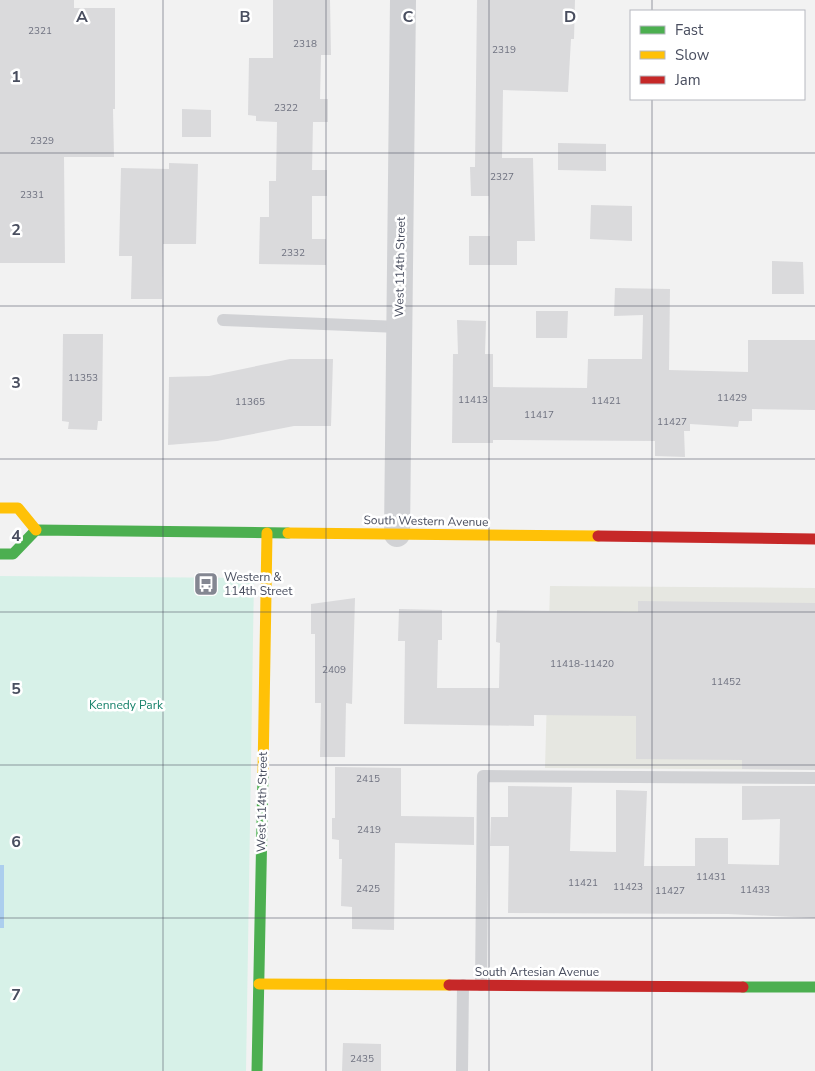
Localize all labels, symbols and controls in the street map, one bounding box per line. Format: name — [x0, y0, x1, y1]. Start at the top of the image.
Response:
text: A — [76, 6, 88, 28]
text: B — [239, 6, 251, 28]
text: C — [403, 6, 414, 28]
text: D — [564, 6, 576, 28]
legend — [630, 10, 805, 100]
text: Fast — [675, 20, 704, 40]
house number: 2321 — [28, 24, 52, 38]
house number: 2318 — [293, 37, 317, 51]
house number: 2319 — [492, 43, 516, 57]
text: Slow — [675, 45, 710, 65]
text: 1 — [11, 66, 21, 88]
text: Jam — [674, 70, 701, 90]
house number: 2322 — [274, 101, 298, 115]
house number: 2329 — [30, 134, 54, 148]
house number: 2327 — [490, 170, 514, 184]
house number: 2331 — [20, 188, 44, 202]
street label: West 114th Street — [391, 216, 409, 317]
text: 2 — [11, 219, 21, 241]
house number: 2332 — [281, 246, 305, 260]
house number: 11353 — [68, 371, 98, 385]
text: 3 — [11, 372, 21, 394]
house number: 11429 — [717, 391, 747, 405]
house number: 11413 — [458, 393, 488, 407]
house number: 11421 — [591, 394, 621, 408]
house number: 11365 — [235, 395, 265, 409]
house number: 11417 — [524, 408, 554, 422]
house number: 11427 — [657, 415, 687, 429]
street label: South Western Avenue — [363, 512, 489, 530]
text: 4 — [11, 525, 21, 547]
place label: Western & 114th Street — [224, 569, 293, 599]
bus stop icon: Western & 114th Street — [193, 571, 219, 597]
house number: 11418-11420 — [550, 657, 614, 671]
house number: 2409 — [322, 663, 346, 677]
house number: 11452 — [711, 675, 741, 689]
text: 5 — [11, 678, 21, 700]
park label: Kennedy Park — [89, 697, 164, 713]
street label: West 114th Street — [253, 751, 271, 852]
house number: 2415 — [356, 772, 380, 786]
house number: 2419 — [357, 823, 381, 837]
text: 6 — [11, 831, 21, 853]
house number: 11431 — [696, 870, 726, 884]
house number: 11421 — [568, 876, 598, 890]
house number: 11423 — [613, 880, 643, 894]
house number: 2425 — [356, 882, 380, 896]
house number: 11433 — [740, 883, 770, 897]
house number: 11427 — [655, 884, 685, 898]
street label: South Artesian Avenue — [475, 964, 599, 980]
text: 7 — [11, 984, 21, 1006]
house number: 2435 — [350, 1052, 374, 1066]

